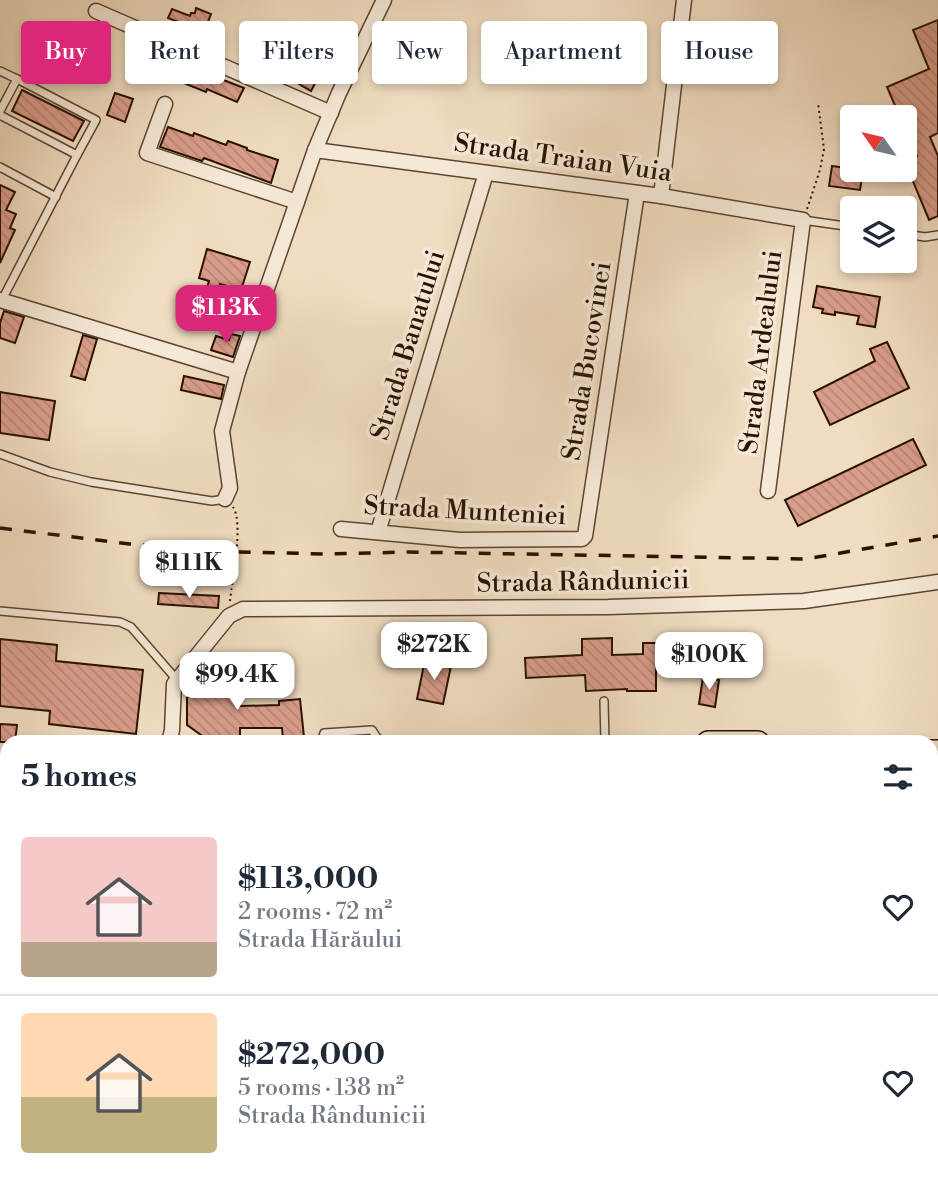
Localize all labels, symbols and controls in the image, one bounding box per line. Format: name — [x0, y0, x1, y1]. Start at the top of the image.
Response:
chip: Buy — [21, 21, 111, 84]
chip: Rent — [125, 21, 225, 84]
chip: Filters — [239, 21, 358, 84]
chip: New — [372, 21, 467, 84]
chip: Apartment — [481, 21, 647, 84]
chip: House — [661, 21, 778, 84]
north arrow — [840, 105, 917, 182]
map controls — [840, 105, 917, 273]
street label: Strada Traian Vuia — [452, 127, 675, 189]
button: layers — [840, 196, 917, 273]
street label: Strada Banatului — [364, 246, 452, 444]
street label: Strada Ardealului — [733, 248, 789, 456]
street label: Strada Bucovinei — [555, 259, 619, 463]
pin: $113K — [177, 286, 275, 345]
text: $113K — [192, 294, 260, 322]
street label: Strada Munteniei — [363, 490, 567, 532]
pin: $111K — [140, 540, 238, 600]
text: $111K — [156, 549, 222, 577]
street label: Strada Rândunicii — [476, 564, 690, 600]
pin: $272K — [385, 622, 483, 682]
text: $272K — [397, 631, 471, 659]
pin: $100K — [660, 632, 758, 692]
text: $100K — [671, 641, 747, 669]
pin: $99.4K — [180, 652, 294, 712]
text: $99.4K — [195, 661, 279, 689]
text: 5 homes — [21, 758, 137, 796]
icon: filters — [879, 758, 917, 796]
text: $113,000 — [238, 860, 378, 898]
icon: home — [77, 865, 161, 949]
icon: heart — [879, 888, 917, 926]
text: 2 rooms · 72 m² — [238, 898, 392, 926]
text: Strada Hărăului — [238, 926, 402, 954]
text: $272,000 — [238, 1036, 385, 1074]
icon: home — [77, 1041, 161, 1125]
icon: heart — [879, 1064, 917, 1102]
text: 5 rooms · 138 m² — [238, 1074, 404, 1102]
text: Strada Rândunicii — [238, 1102, 426, 1130]

